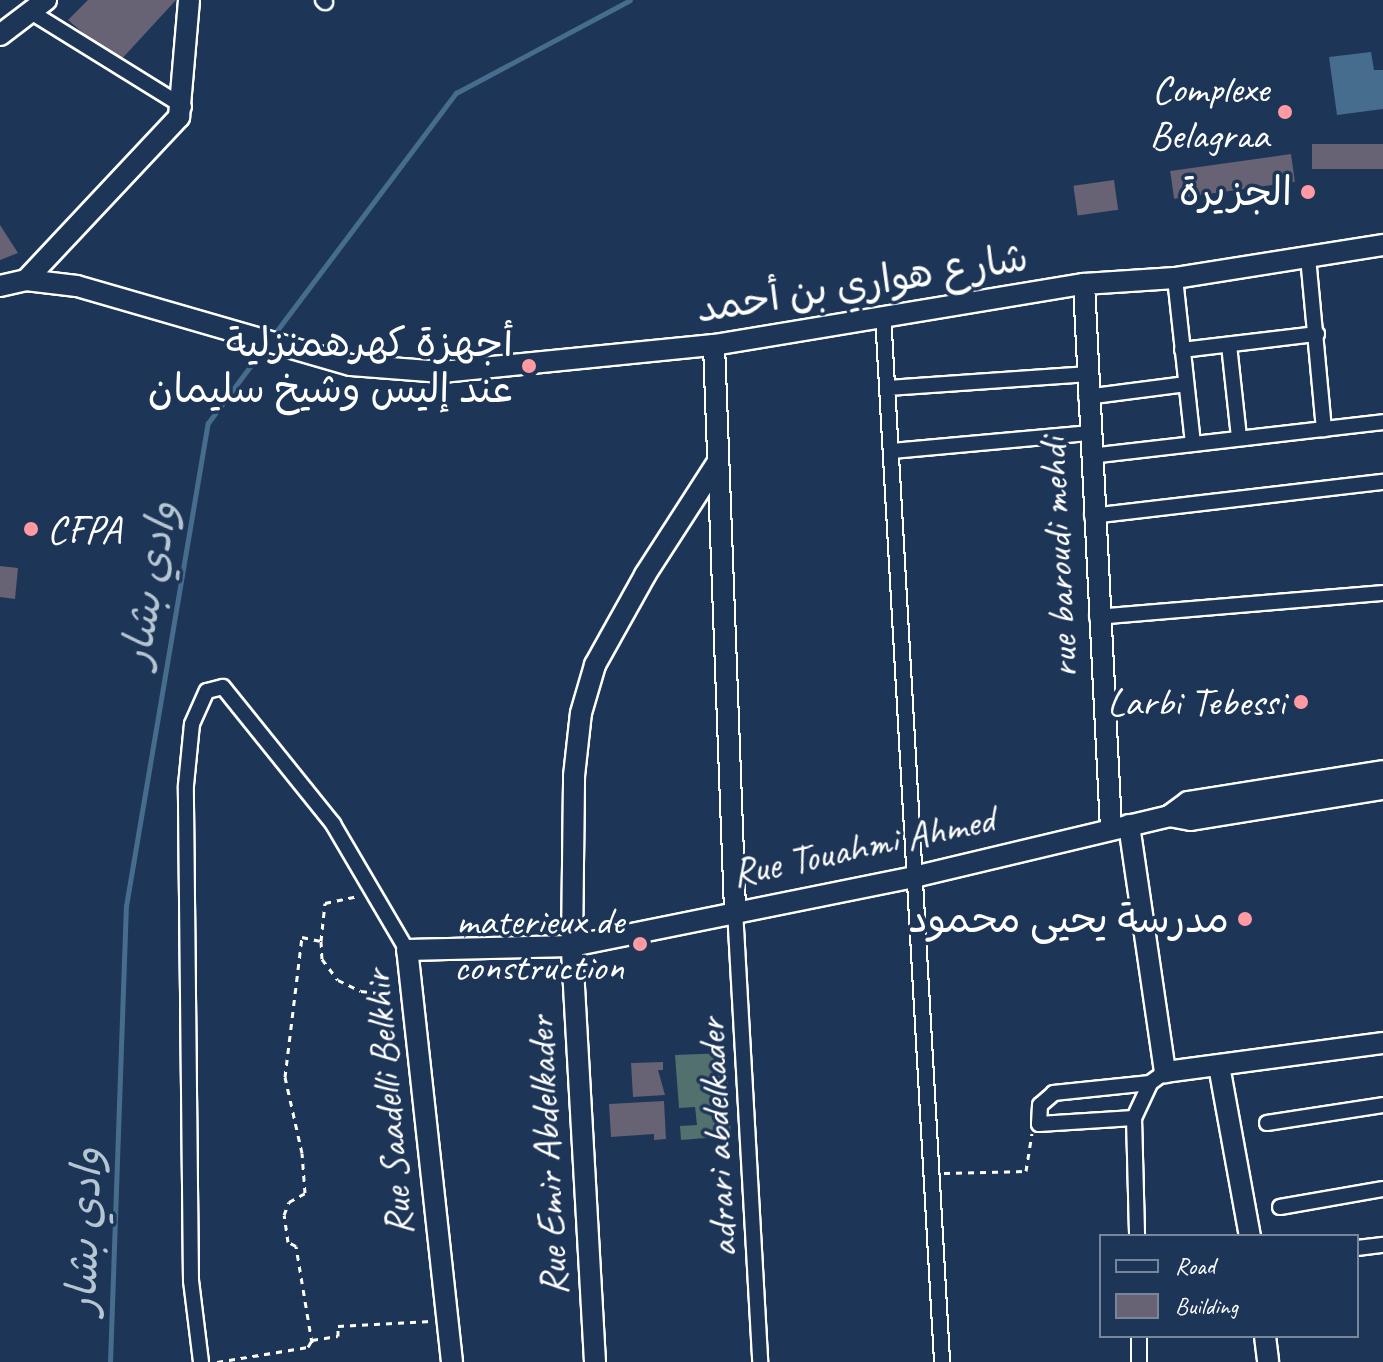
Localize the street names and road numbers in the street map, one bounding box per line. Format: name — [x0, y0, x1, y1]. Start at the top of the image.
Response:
street label: شارع هواري بن أحمد — [693, 233, 1031, 333]
street label: rue baroudi mehdi — [1028, 437, 1088, 679]
street label: Rue Touahmi Ahmed — [726, 794, 1000, 898]
street label: Rue Saadelli Belkhir — [353, 969, 423, 1237]
street label: Rue Emir Abdelkader — [516, 1015, 578, 1297]
street label: adrari abdelkader — [687, 1017, 747, 1259]

